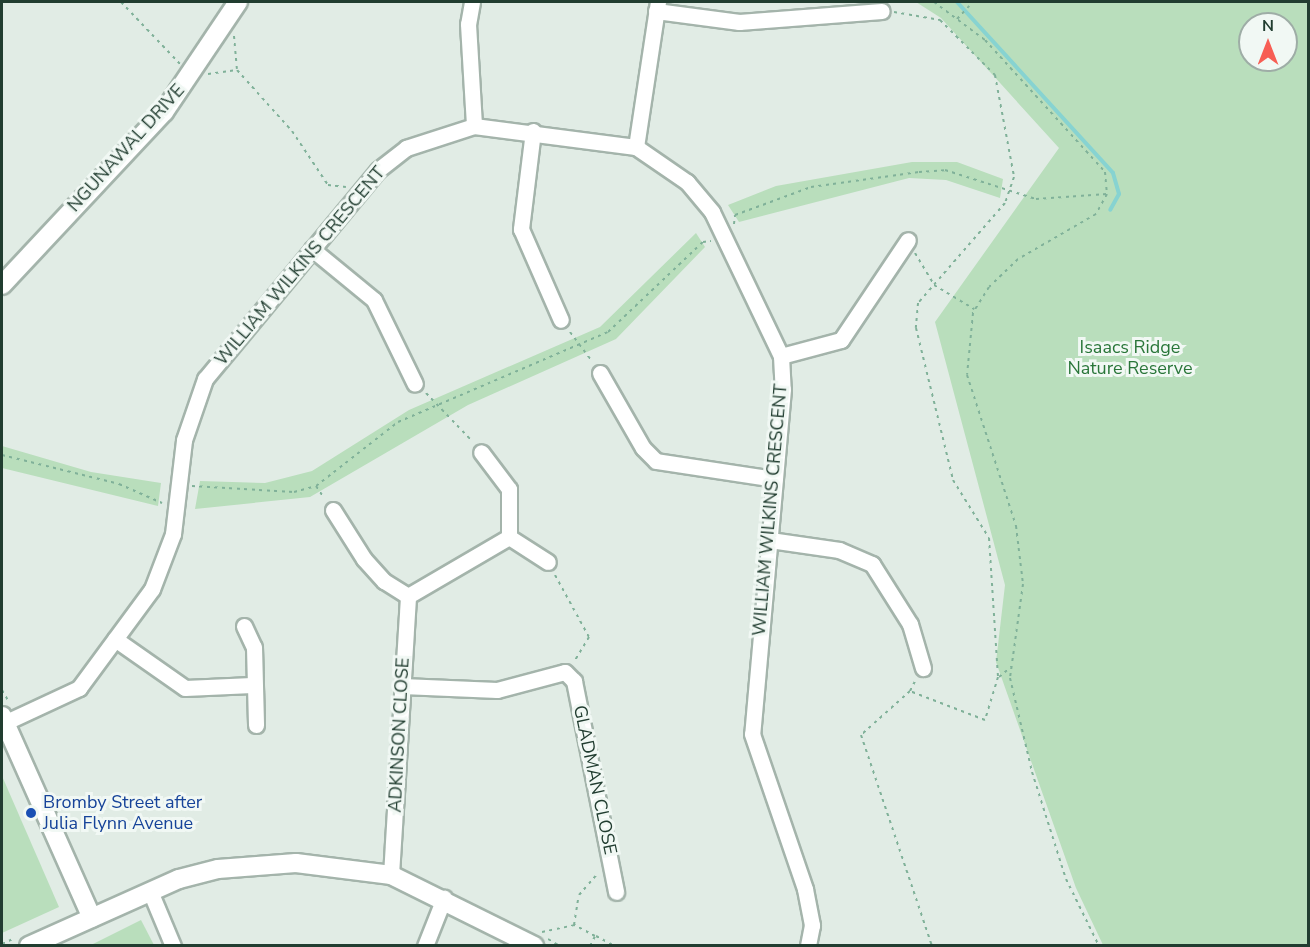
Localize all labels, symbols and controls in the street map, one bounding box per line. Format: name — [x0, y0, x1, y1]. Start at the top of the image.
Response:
north arrow — [1238, 12, 1298, 72]
text: N — [1262, 15, 1274, 37]
street label: NGUNAWAL DRIVE — [63, 80, 189, 216]
street label: WILLIAM WILKINS CRESCENT — [210, 162, 390, 370]
park label: Isaacs Ridge Nature Reserve — [1067, 337, 1193, 380]
street label: WILLIAM WILKINS CRESCENT — [748, 383, 792, 637]
street label: ADKINSON CLOSE — [384, 657, 414, 813]
street label: GLADMAN CLOSE — [569, 703, 621, 857]
place label: Bromby Street after Julia Flynn Avenue — [43, 792, 202, 834]
marker: Bromby Street after Julia Flynn Avenue — [24, 806, 38, 820]

